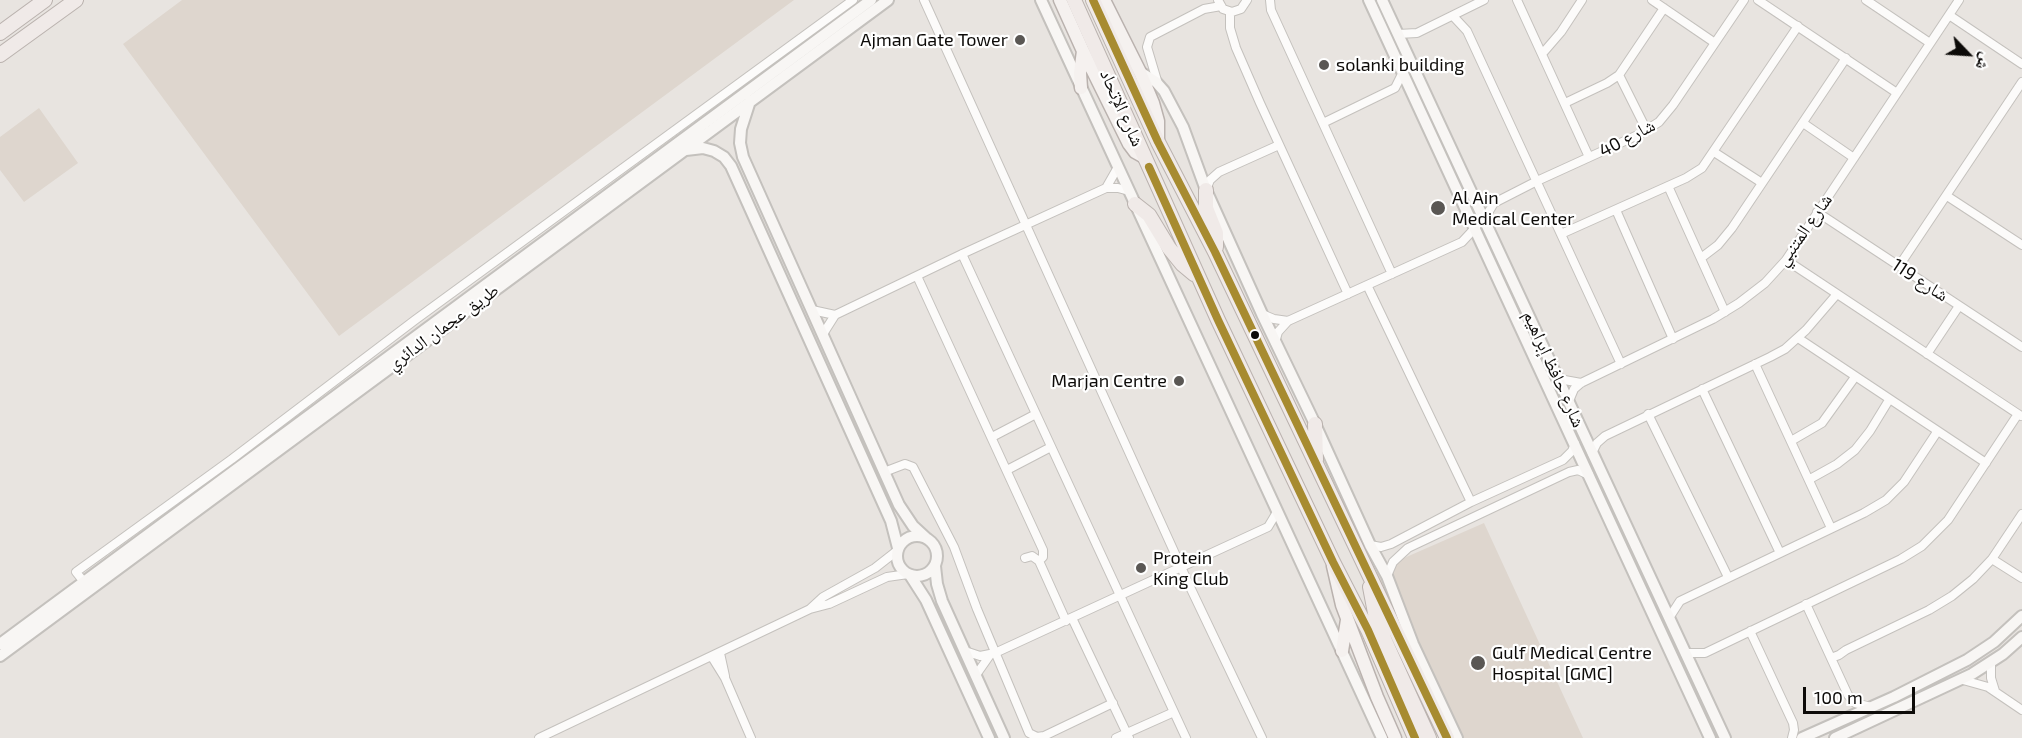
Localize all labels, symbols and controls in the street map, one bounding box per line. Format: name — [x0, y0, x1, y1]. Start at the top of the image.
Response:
north arrow — [1938, 24, 1998, 84]
place label: Ajman Gate Tower — [860, 29, 1008, 51]
marker: Ajman Gate Tower — [1013, 33, 1027, 47]
text: ش — [1973, 50, 1997, 74]
place label: solanki building — [1336, 54, 1464, 76]
marker: solanki building — [1317, 58, 1331, 72]
street label: شارع الإتحاد — [1095, 66, 1149, 150]
street label: شارع 40 — [1595, 114, 1659, 162]
place label: Al Ain Medical Center — [1452, 187, 1574, 230]
street label: شارع المتنبي — [1771, 190, 1837, 270]
marker: Al Ain Medical Center — [1429, 199, 1447, 217]
street label: شارع 119 — [1888, 254, 1952, 306]
street label: طريق عجمان الدائري — [383, 279, 503, 375]
street label: شارع حافظ إبراهيم — [1519, 307, 1589, 431]
unlabelled marker — [1249, 329, 1261, 341]
place label: Marjan Centre — [1051, 370, 1167, 392]
marker: Marjan Centre — [1172, 374, 1186, 388]
place label: Protein King Club — [1153, 547, 1229, 590]
marker: Protein King Club — [1134, 561, 1148, 575]
place label: Gulf Medical Centre Hospital [GMC] — [1492, 642, 1652, 684]
marker: Gulf Medical Centre Hospital [GMC] — [1469, 654, 1487, 672]
scale bar — [1806, 675, 1918, 713]
text: 100 m — [1814, 686, 1863, 708]

